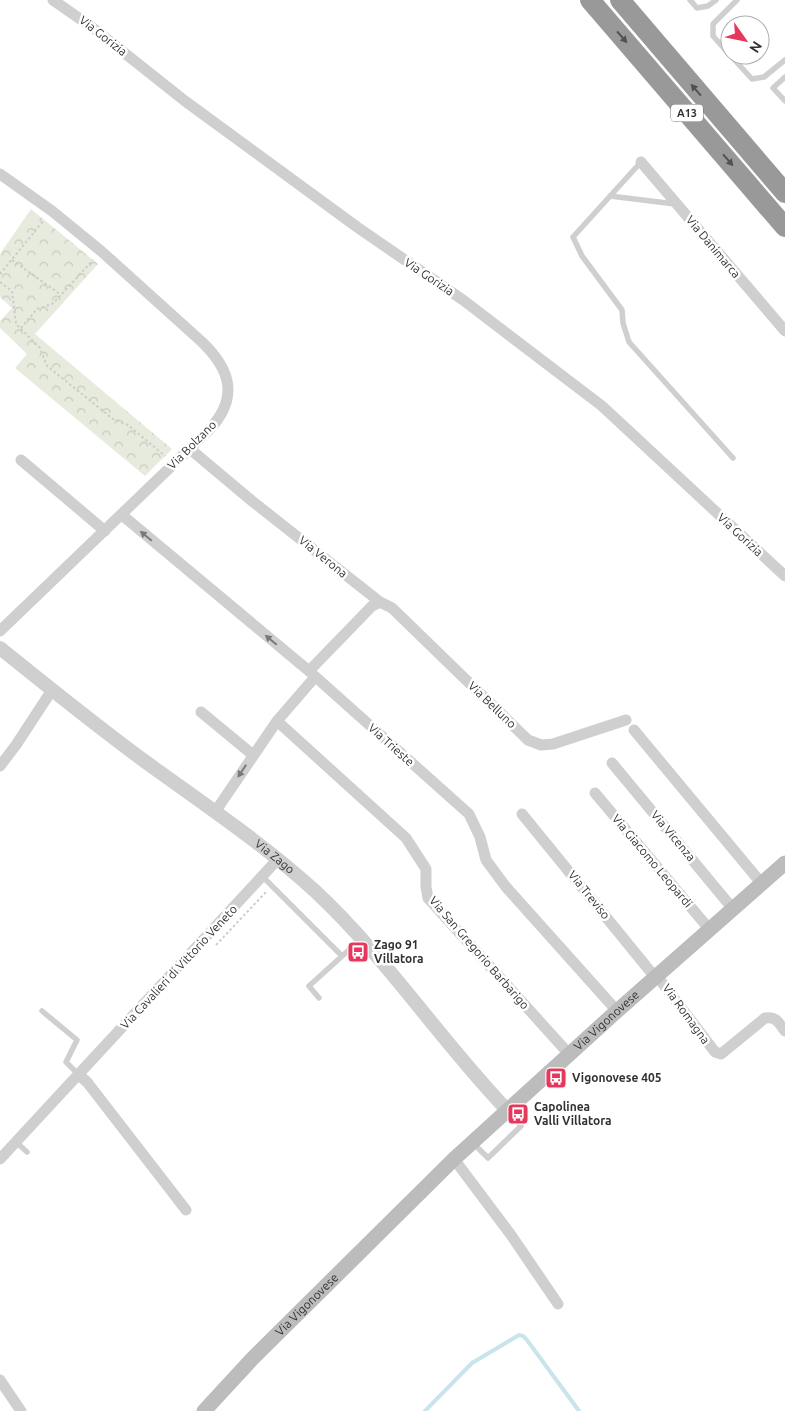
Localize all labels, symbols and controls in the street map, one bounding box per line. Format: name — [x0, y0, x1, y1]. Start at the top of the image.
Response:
street label: Via Gorizia — [77, 13, 130, 58]
north arrow — [720, 15, 770, 65]
one-way arrow — [616, 30, 627, 43]
text: N — [746, 38, 765, 56]
one-way arrow — [691, 83, 702, 96]
road number: A13 — [671, 105, 703, 122]
one-way arrow — [722, 154, 733, 167]
street label: Via Danimarca — [684, 213, 743, 280]
street label: Via Gorizia — [402, 255, 456, 298]
street label: Via Bolzano — [165, 418, 219, 472]
street label: Via Gorizia — [715, 510, 766, 559]
one-way arrow — [140, 531, 152, 542]
street label: Via Verona — [297, 533, 350, 580]
one-way arrow — [265, 635, 277, 646]
street label: Via Belluno — [466, 679, 519, 731]
street label: Via Trieste — [366, 721, 417, 768]
one-way arrow — [237, 764, 247, 778]
street label: Via Vicenza — [649, 808, 698, 863]
street label: Via Giacomo Leopardi — [610, 812, 695, 910]
street label: Via Zago — [253, 837, 297, 876]
street label: Via Treviso — [566, 868, 613, 921]
street label: Via San Gregorio Barbarigo — [427, 894, 532, 1012]
street label: Via Cavalieri di Vittorio Veneto — [118, 902, 239, 1031]
place label: Zago 91 Villatora — [374, 938, 424, 965]
bus stop icon: Zago 91 Villatora — [346, 940, 370, 964]
street label: Via Romagna — [660, 981, 712, 1046]
street label: Via Vigonovese — [571, 988, 641, 1053]
bus stop icon: Vigonovese 405 — [544, 1066, 568, 1090]
place label: Vigonovese 405 — [572, 1071, 662, 1084]
place label: Capolinea Valli Villatora — [534, 1100, 612, 1127]
bus stop icon: Capolinea Valli Villatora — [506, 1102, 530, 1126]
street label: Via Vigonovese — [273, 1271, 341, 1338]

